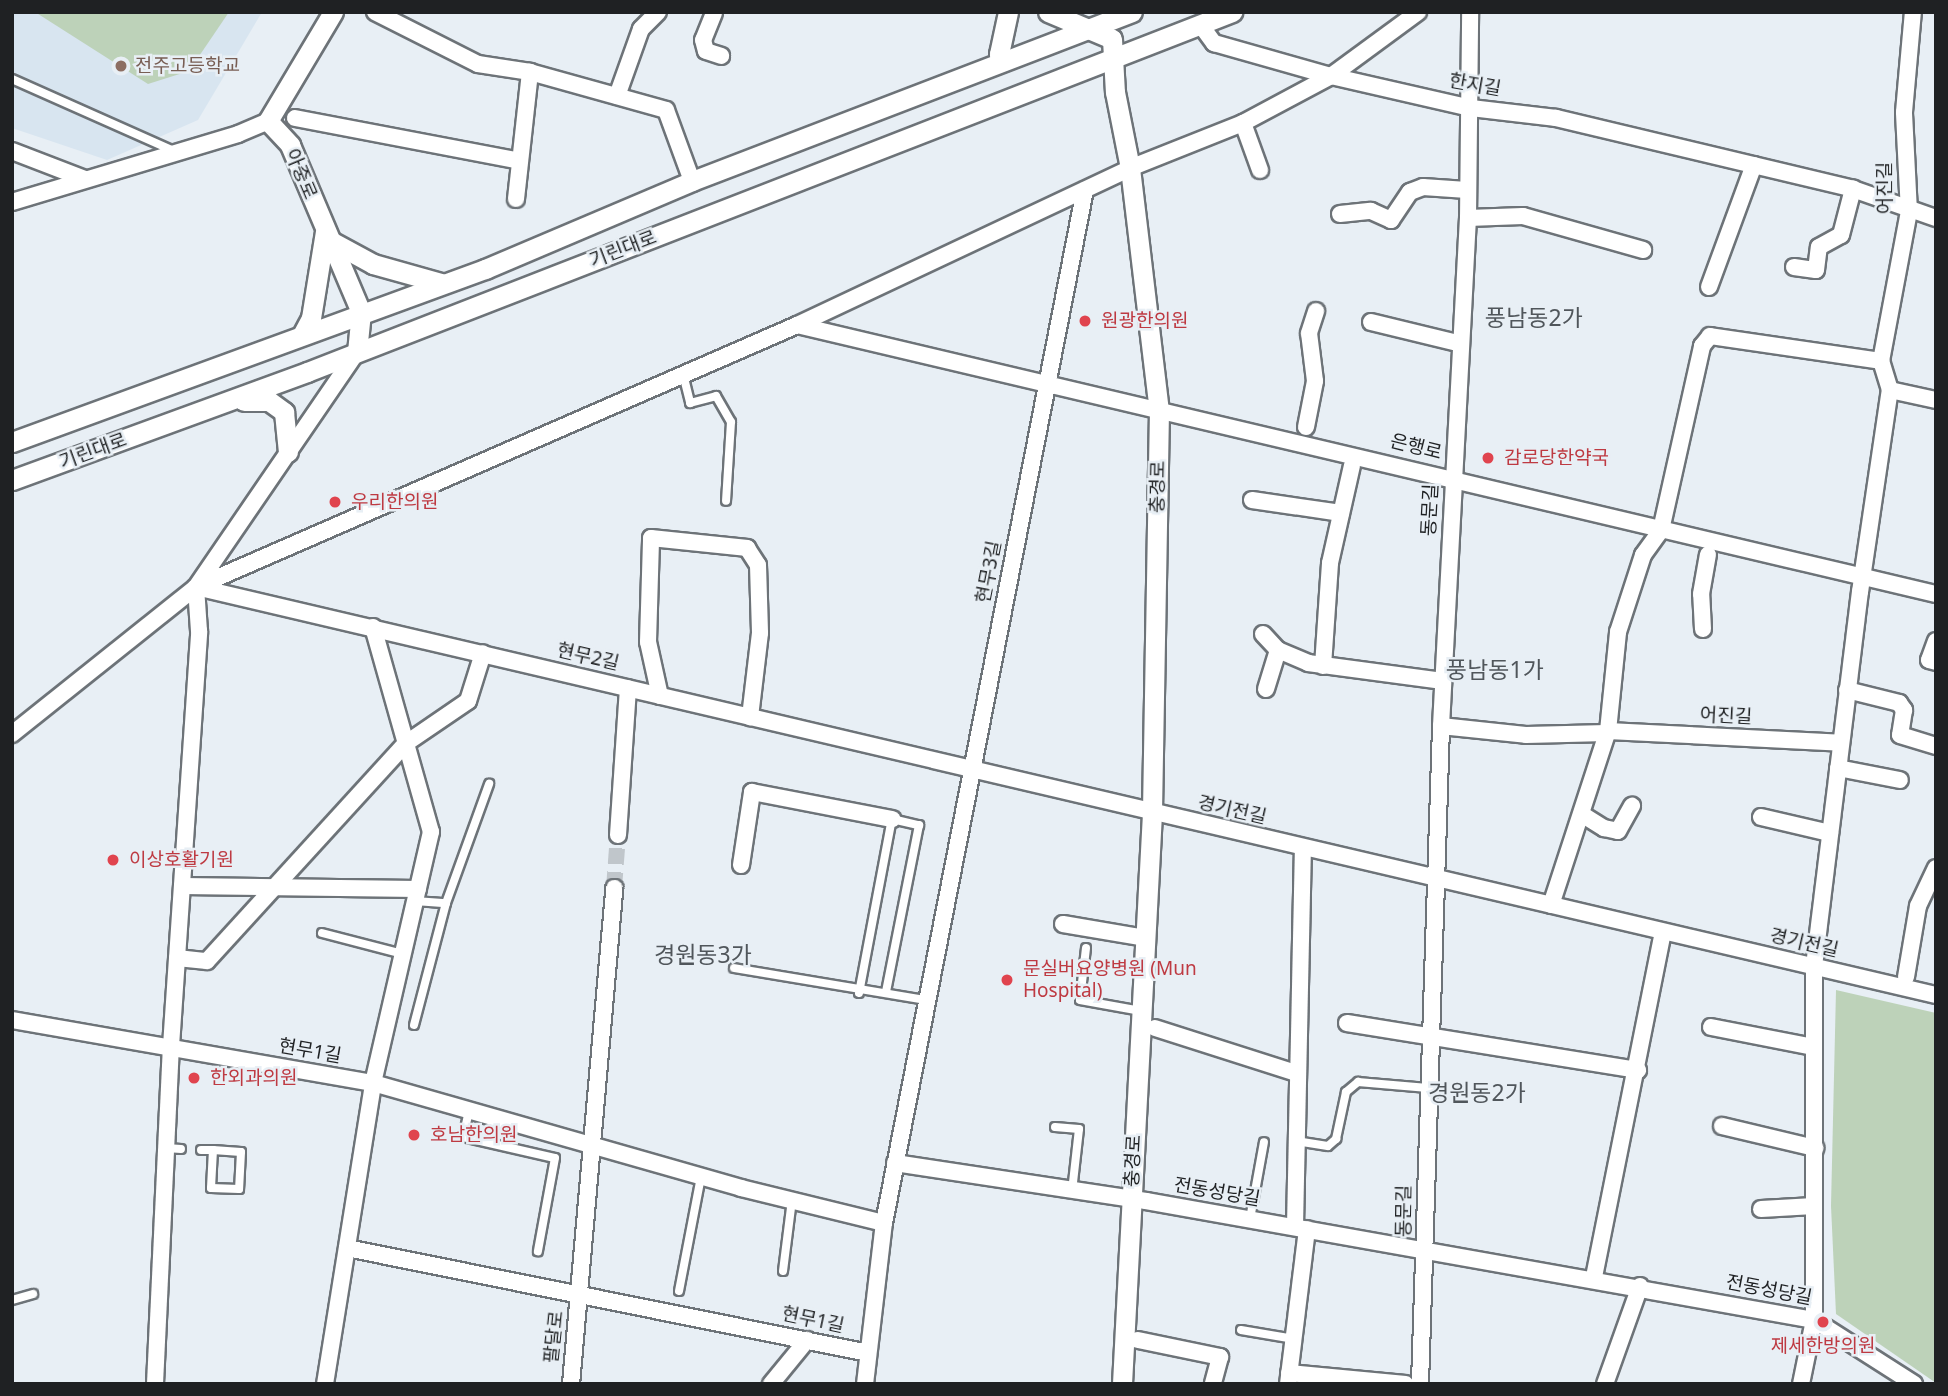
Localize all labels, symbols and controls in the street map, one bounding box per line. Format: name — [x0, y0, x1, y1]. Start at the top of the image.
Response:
place label: 전주고등학교 — [135, 55, 240, 77]
marker: 전주고등학교 — [113, 58, 129, 74]
street label: 한지길 — [1447, 69, 1503, 101]
street label: 아중로 — [280, 145, 322, 203]
street label: 어진길 — [1874, 162, 1896, 214]
street label: 기린대로 — [586, 226, 660, 272]
district label: 풍남동2가 — [1485, 303, 1583, 331]
place label: 원광한의원 — [1101, 310, 1188, 332]
marker: 원광한의원 — [1075, 311, 1095, 331]
street label: 기린대로 — [56, 428, 130, 474]
street label: 은행로 — [1388, 430, 1444, 464]
place label: 감로당한약국 — [1504, 447, 1609, 469]
marker: 감로당한약국 — [1478, 448, 1498, 468]
street label: 충경로 — [1146, 461, 1170, 513]
street label: 동문길 — [1417, 483, 1443, 537]
place label: 우리한의원 — [351, 491, 438, 513]
marker: 우리한의원 — [325, 492, 345, 512]
street label: 현무3길 — [972, 539, 1006, 605]
street label: 현무2길 — [555, 639, 621, 675]
district label: 풍남동1가 — [1446, 655, 1544, 683]
street label: 어진길 — [1699, 703, 1753, 729]
street label: 경기전길 — [1195, 791, 1269, 829]
place label: 이상호활기원 — [129, 849, 234, 871]
marker: 이상호활기원 — [103, 850, 123, 870]
street label: 경기전길 — [1767, 924, 1841, 962]
district label: 경원동3가 — [654, 940, 752, 968]
place label: 문실버요양병원 (Mun Hospital) — [1023, 958, 1197, 1002]
marker: 문실버요양병원 (Mun Hospital) — [997, 970, 1017, 990]
street label: 현무1길 — [277, 1034, 343, 1068]
place label: 한외과의원 — [210, 1067, 297, 1089]
marker: 한외과의원 — [184, 1068, 204, 1088]
district label: 경원동2가 — [1428, 1078, 1526, 1106]
place label: 호남한의원 — [430, 1124, 517, 1146]
marker: 호남한의원 — [404, 1125, 424, 1145]
street label: 충경로 — [1120, 1134, 1146, 1188]
street label: 전동성당길 — [1172, 1173, 1262, 1211]
street label: 동문길 — [1392, 1185, 1416, 1237]
street label: 전동성당길 — [1724, 1270, 1814, 1310]
street label: 현무1길 — [780, 1302, 846, 1338]
street label: 팔달로 — [540, 1310, 568, 1364]
marker: 제세한방의원 — [1813, 1312, 1833, 1332]
place label: 제세한방의원 — [1771, 1335, 1875, 1357]

